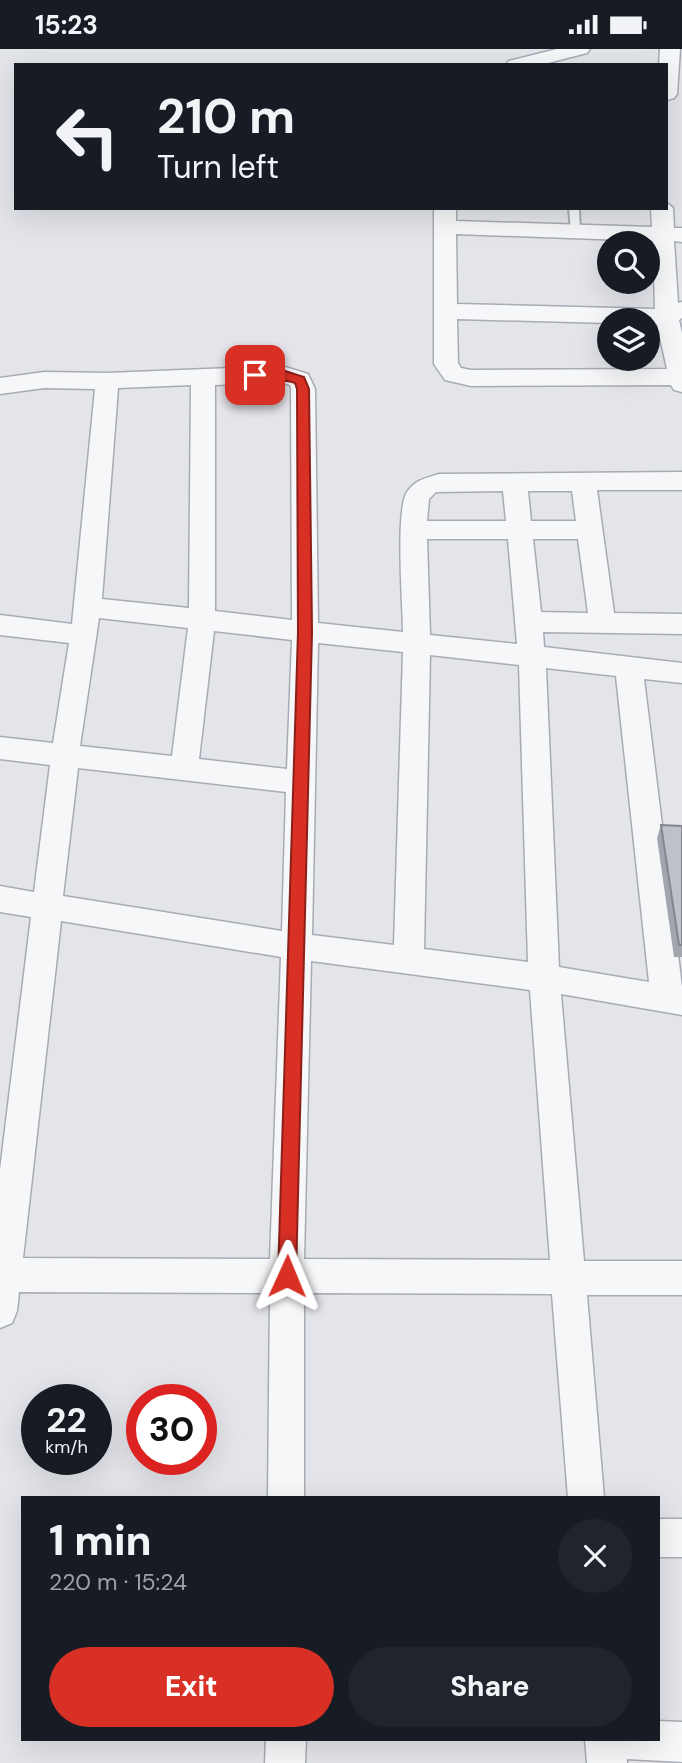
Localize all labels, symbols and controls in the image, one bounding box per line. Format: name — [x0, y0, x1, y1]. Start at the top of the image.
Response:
text: 15:23 — [35, 8, 98, 42]
text: 210 m — [157, 84, 295, 148]
icon: left — [42, 91, 133, 182]
text: Turn left — [157, 146, 279, 188]
map controls — [597, 231, 660, 371]
button: search — [597, 231, 660, 294]
button: layers — [597, 308, 660, 371]
pin — [225, 345, 285, 405]
icon: arrive — [236, 356, 274, 394]
position arrow — [250, 1239, 324, 1313]
speed limit sign: 30 — [126, 1384, 217, 1475]
text: 22 — [46, 1397, 87, 1443]
text: km/h — [45, 1435, 88, 1459]
text: 1 min — [49, 1513, 152, 1568]
button: close — [558, 1519, 632, 1593]
text: 220 m · 15:24 — [49, 1567, 187, 1597]
button: Exit — [49, 1647, 334, 1727]
button: Share — [348, 1647, 632, 1727]

